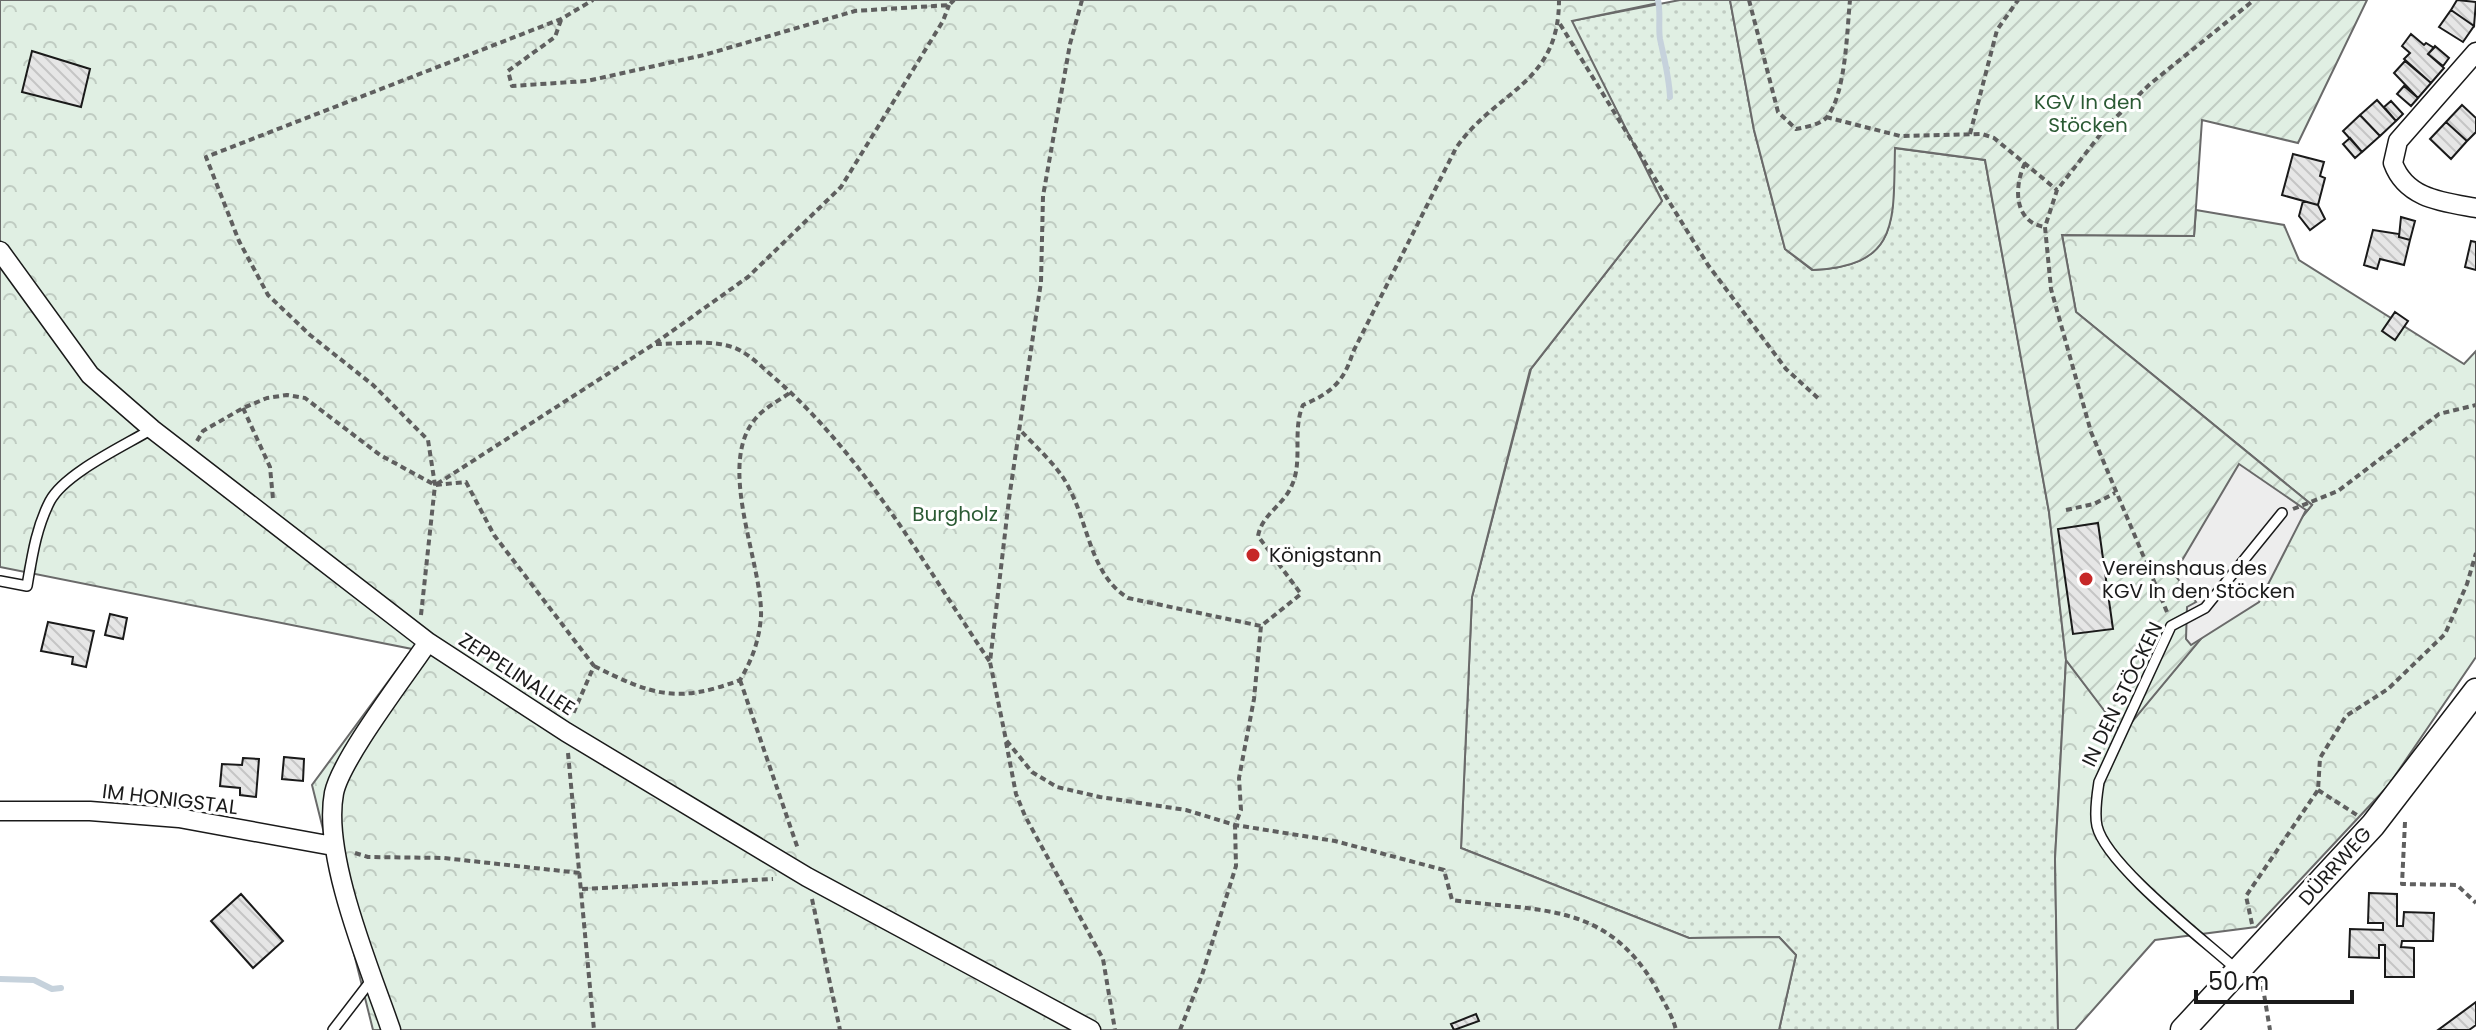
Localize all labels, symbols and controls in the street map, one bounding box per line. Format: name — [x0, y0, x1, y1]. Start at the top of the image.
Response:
park label: KGV In den Stöcken — [2034, 88, 2142, 139]
park label: Burgholz — [912, 500, 998, 528]
place label: Königstann — [1269, 541, 1382, 569]
marker: Königstann — [1244, 546, 1262, 564]
place label: Vereinshaus des KGV In den Stöcken — [2102, 554, 2295, 605]
marker: Vereinshaus des KGV In den Stöcken — [2077, 570, 2095, 588]
street label: IN DEN STÖCKEN — [2075, 617, 2169, 771]
street label: ZEPPELINALLEE — [453, 626, 581, 722]
street label: IM HONIGSTAL — [101, 777, 240, 821]
street label: DÜRRWEG — [2292, 820, 2378, 912]
scale bar — [2196, 954, 2352, 1004]
text: 50 m — [2208, 965, 2269, 998]

